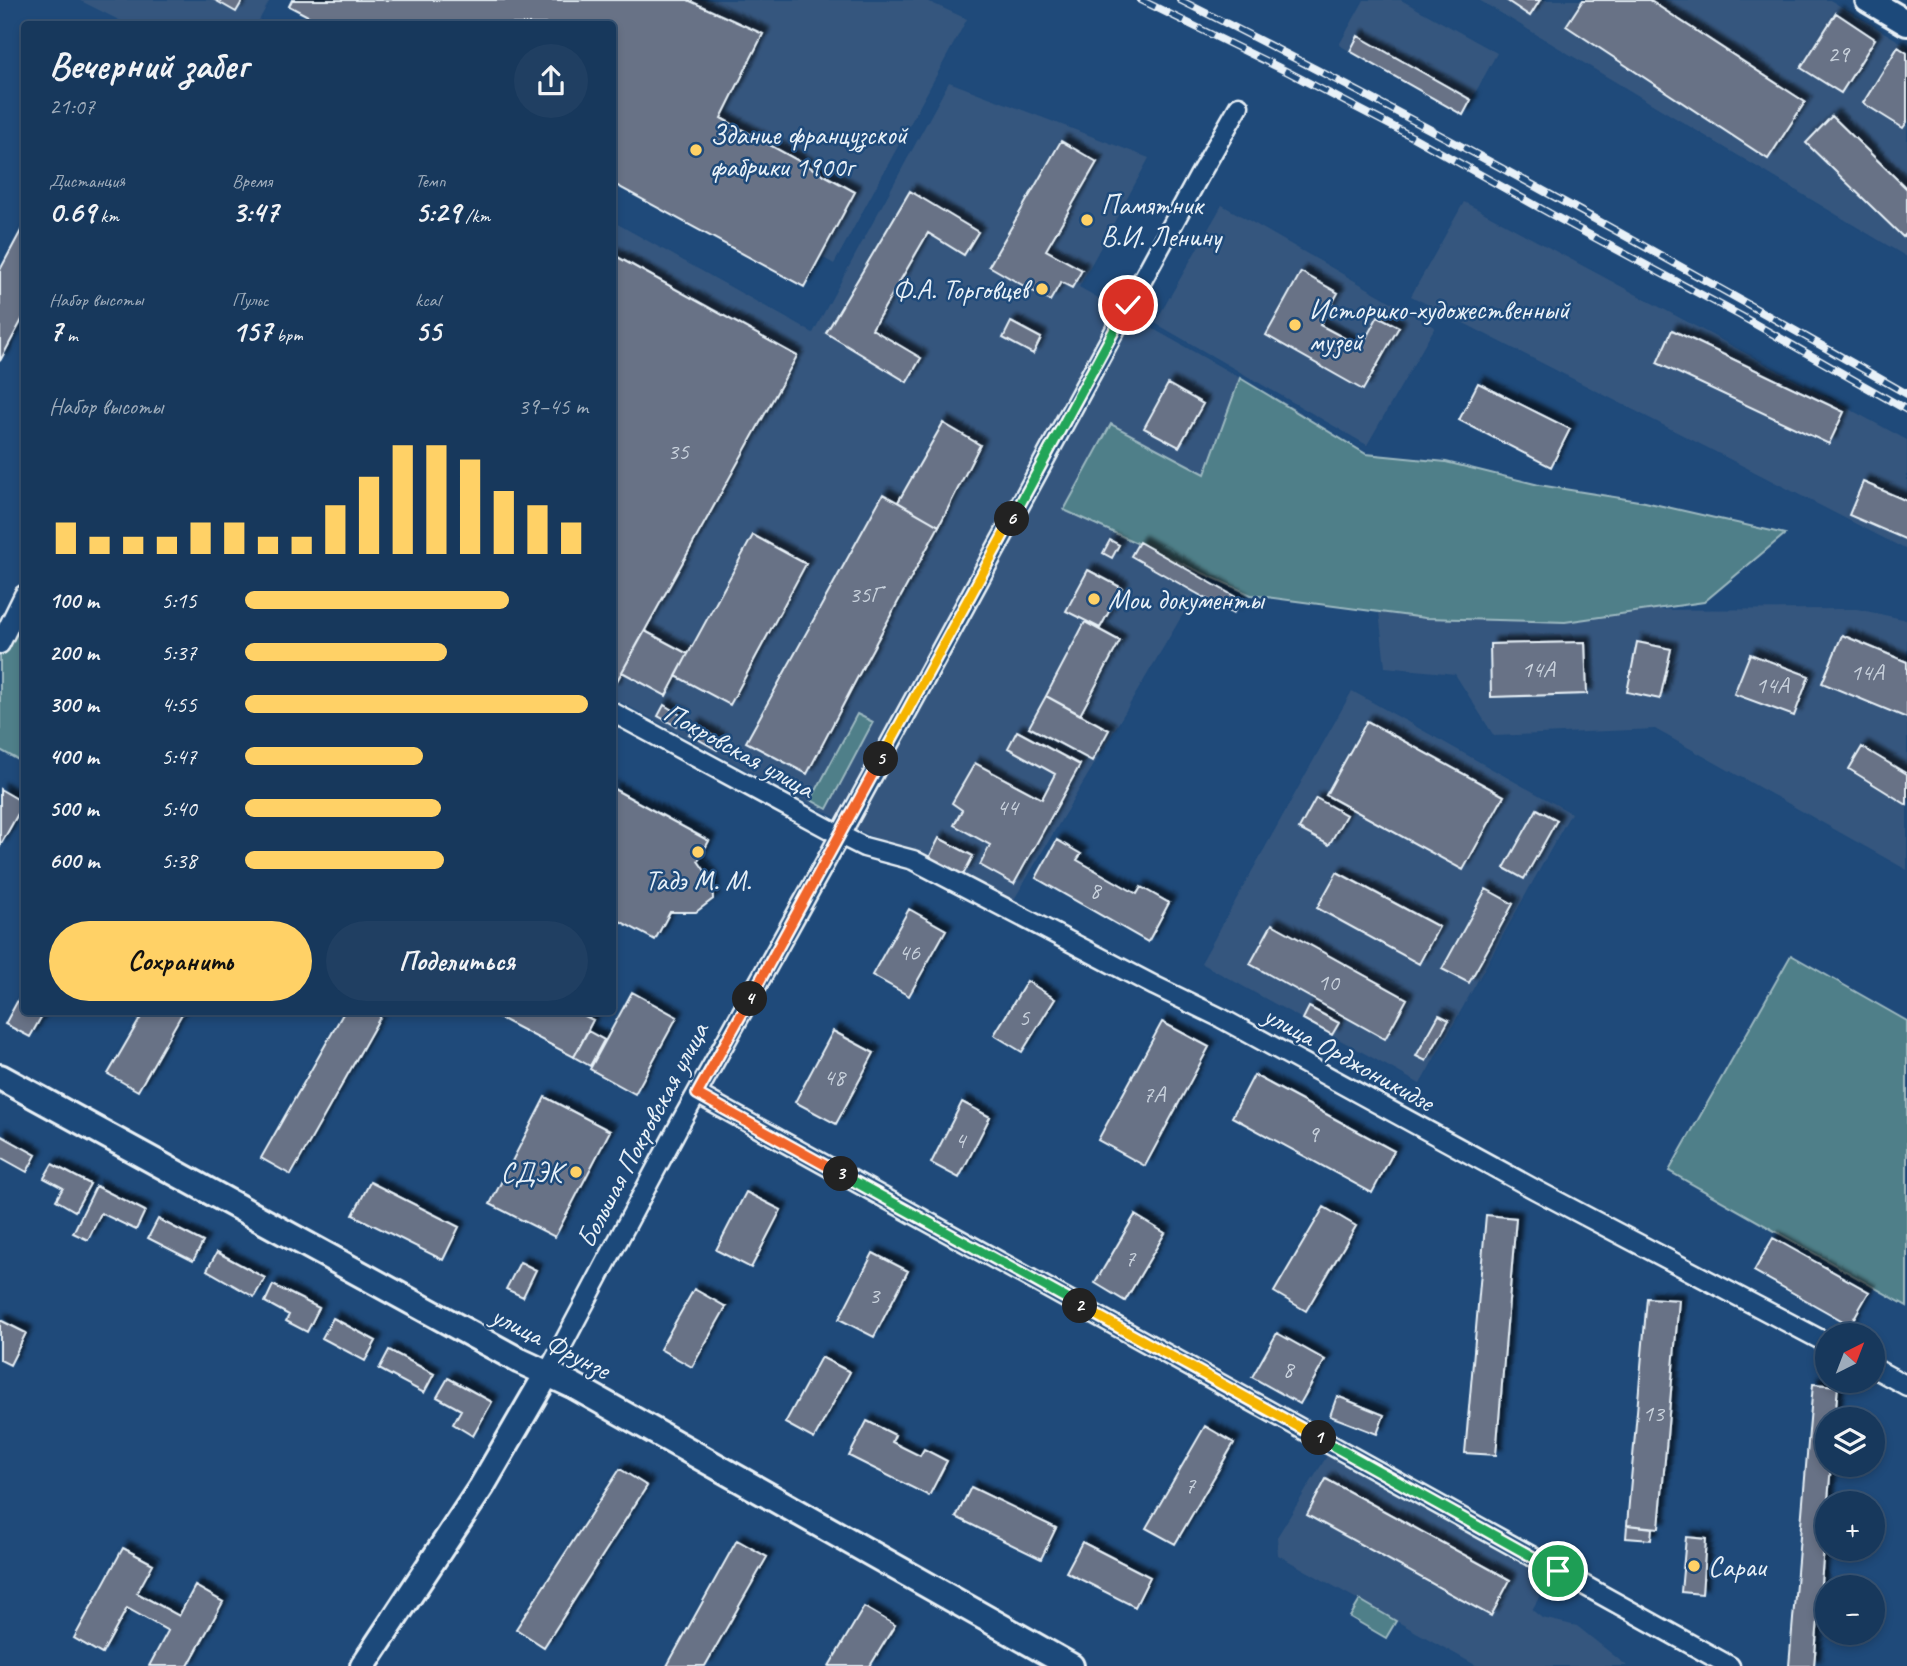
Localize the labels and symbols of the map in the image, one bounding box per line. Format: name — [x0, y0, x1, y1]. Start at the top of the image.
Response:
house number: 29 — [1827, 39, 1851, 69]
place label: Здание французской фабрики 1900г — [710, 117, 909, 184]
marker: Здание французской фабрики 1900г — [688, 142, 704, 158]
place label: Памятник В.И. Ленину — [1101, 187, 1224, 254]
marker: Памятник В.И. Ленину — [1079, 212, 1095, 228]
place label: Ф.А. Торговцев — [893, 272, 1033, 307]
pin — [1098, 275, 1158, 335]
marker: Ф.А. Торговцев — [1034, 281, 1050, 297]
place label: Историко-художественный музей — [1309, 292, 1571, 359]
marker: Историко-художественный музей — [1287, 317, 1303, 333]
house number: 35 — [667, 436, 690, 466]
pin: 6 — [995, 502, 1030, 536]
house number: 35Г — [849, 579, 886, 609]
place label: Мои документы — [1108, 582, 1266, 617]
marker: Мои документы — [1086, 591, 1102, 607]
house number: 14А — [1521, 654, 1556, 684]
house number: 14А — [1850, 657, 1885, 687]
house number: 14А — [1755, 670, 1790, 700]
street label: Покровская улица — [658, 694, 822, 806]
pin: 5 — [864, 742, 898, 776]
house number: 44 — [996, 792, 1020, 822]
marker: Тадэ М. М. — [690, 844, 706, 860]
place label: Тадэ М. М. — [645, 863, 751, 898]
house number: 8 — [1090, 875, 1103, 905]
house number: 46 — [898, 937, 921, 967]
house number: 10 — [1317, 967, 1341, 997]
pin: 4 — [732, 982, 768, 1016]
street label: улица Орджоникидзе — [1256, 996, 1442, 1120]
house number: 5 — [1019, 1002, 1031, 1032]
street label: Большая Покровская улица — [568, 1015, 717, 1254]
house number: 48 — [823, 1062, 847, 1092]
house number: 7А — [1143, 1079, 1166, 1109]
house number: 9 — [1308, 1119, 1321, 1149]
house number: 4 — [955, 1125, 968, 1155]
place label: СДЭК — [501, 1155, 568, 1190]
pin: 3 — [824, 1156, 858, 1192]
marker: СДЭК — [568, 1164, 584, 1180]
house number: 7 — [1125, 1243, 1137, 1273]
house number: 3 — [869, 1280, 882, 1310]
pin: 2 — [1062, 1288, 1098, 1324]
street label: улица Фрунзе — [484, 1296, 618, 1388]
north arrow — [1815, 1323, 1885, 1393]
house number: 8 — [1283, 1354, 1296, 1384]
house number: 13 — [1642, 1398, 1666, 1428]
pin: 1 — [1302, 1420, 1336, 1456]
house number: 7 — [1185, 1470, 1197, 1500]
pin — [1528, 1541, 1588, 1601]
place label: Сараи — [1708, 1549, 1769, 1584]
marker: Сараи — [1686, 1558, 1702, 1574]

